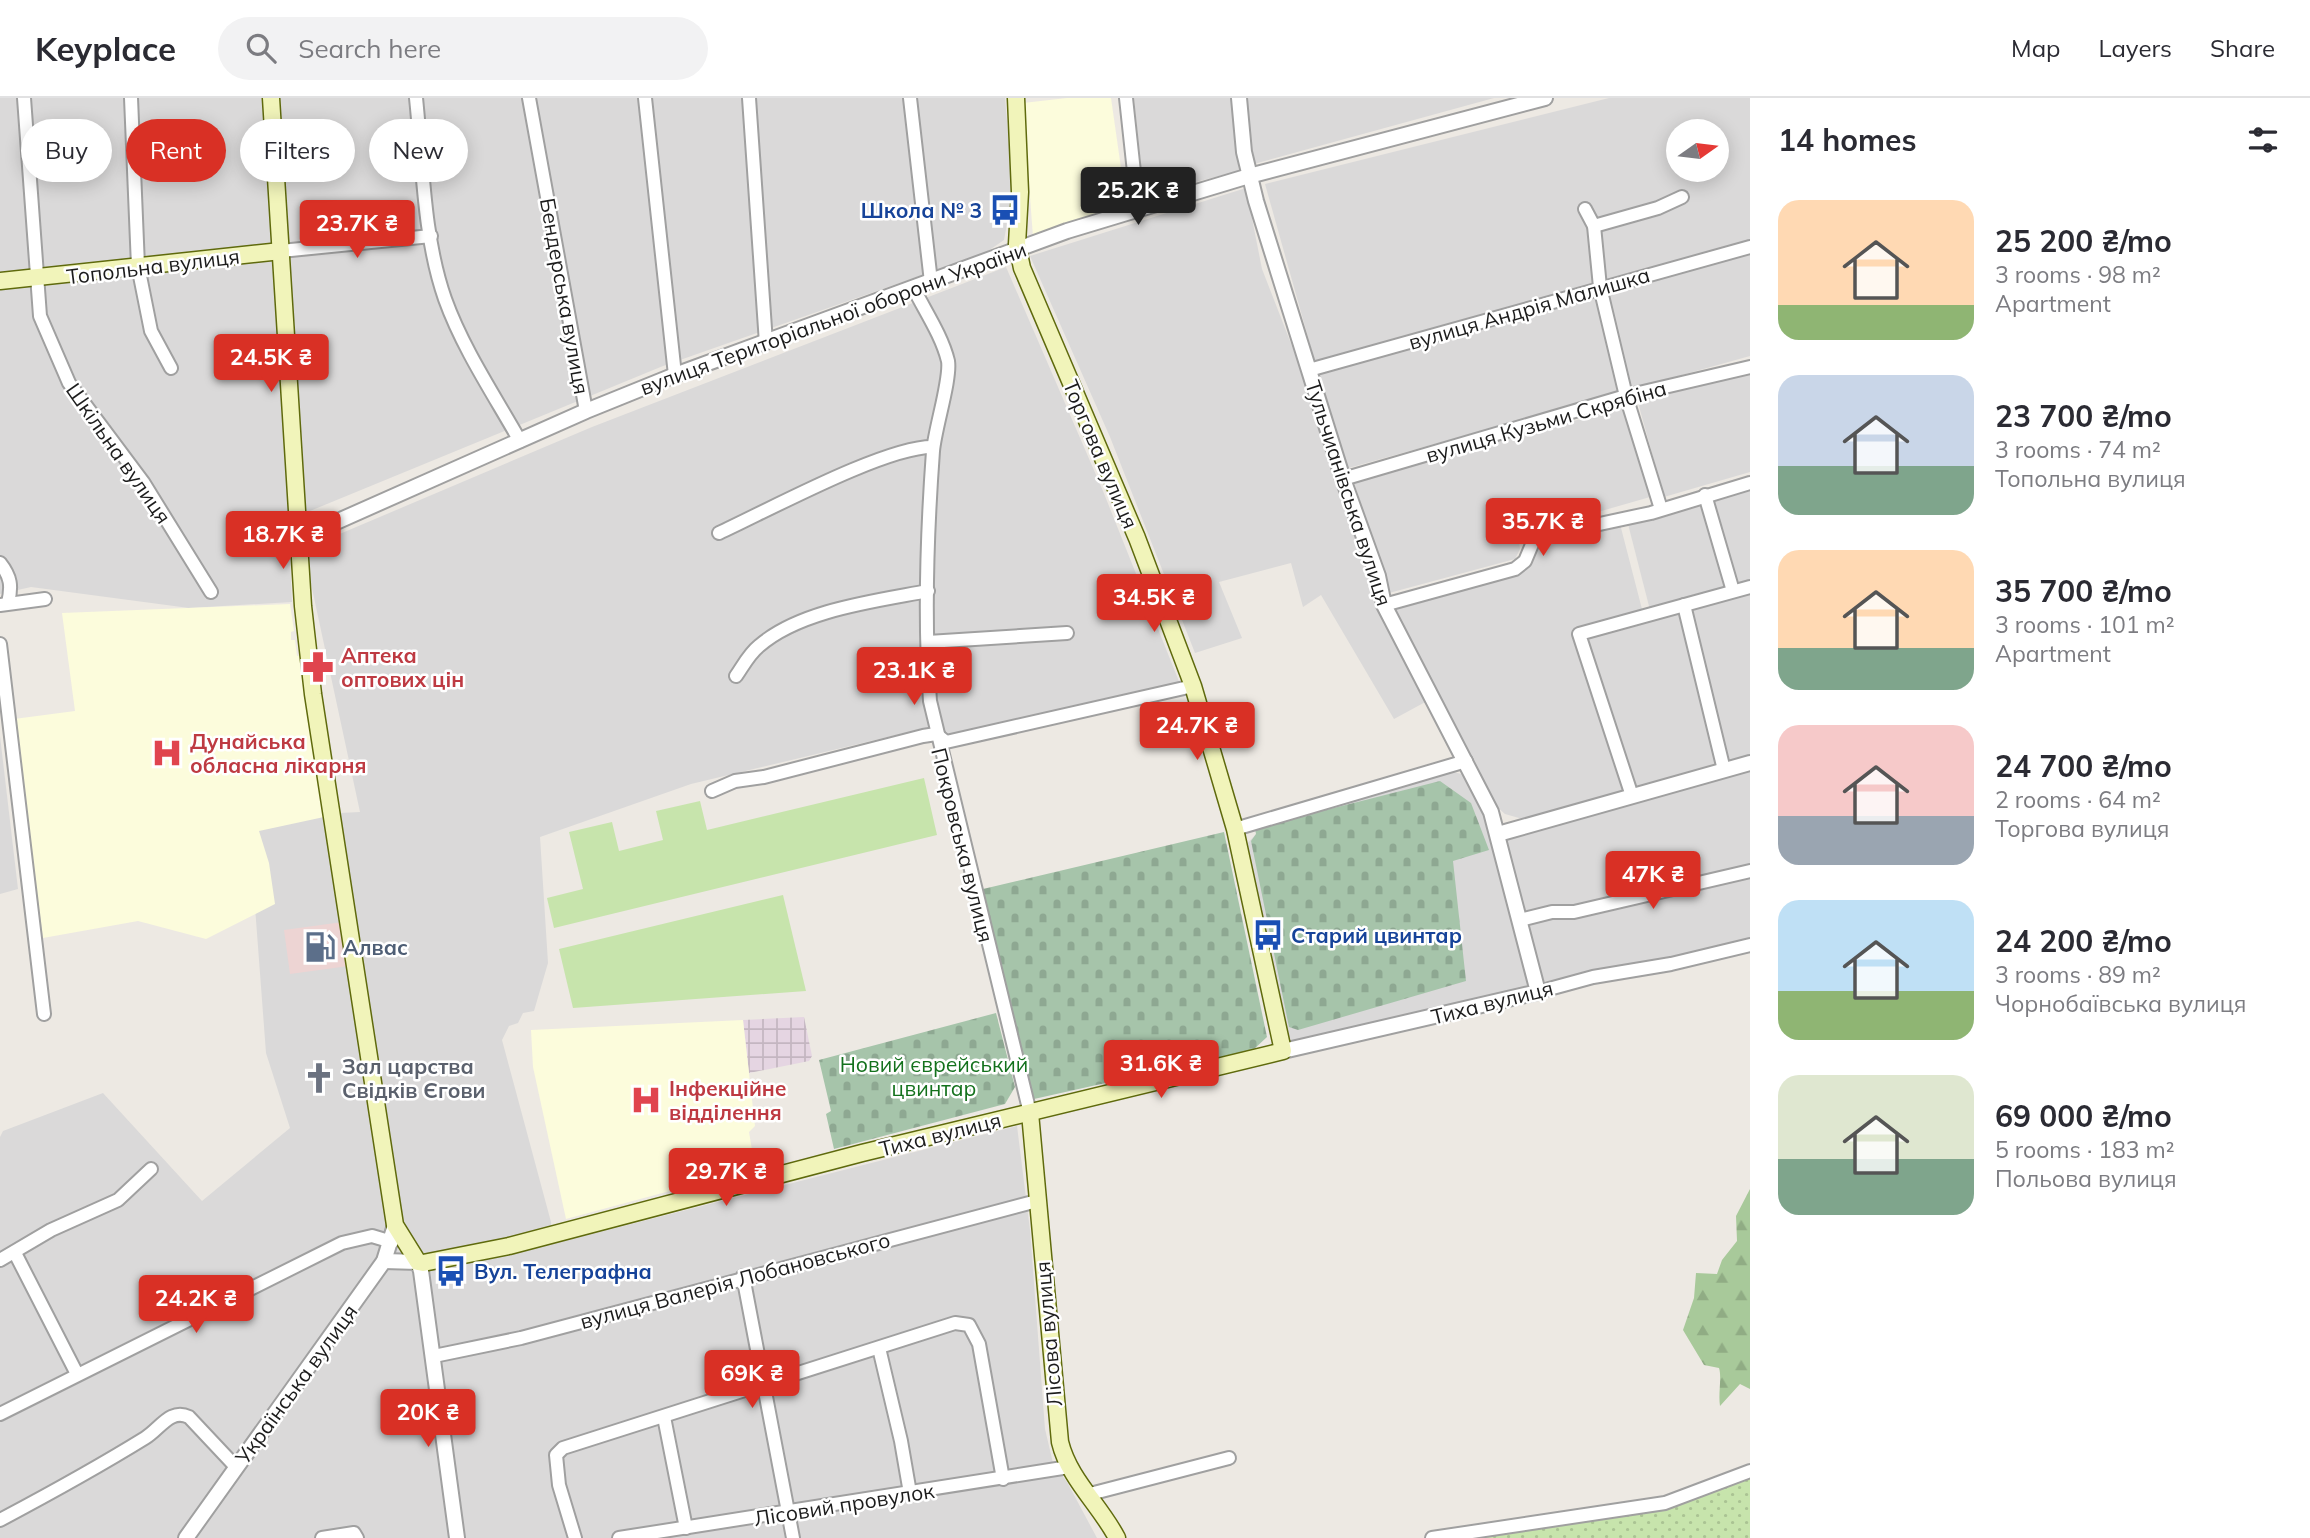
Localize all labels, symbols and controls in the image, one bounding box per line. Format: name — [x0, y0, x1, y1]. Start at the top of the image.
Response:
search box — [218, 17, 708, 80]
text: Keyplace — [35, 28, 176, 69]
icon: search — [242, 29, 280, 67]
text: Search here — [298, 32, 441, 65]
text: Map — [2011, 33, 2060, 63]
text: Layers — [2098, 33, 2172, 63]
text: Share — [2210, 33, 2275, 63]
chip: Buy — [21, 119, 112, 182]
chip: Rent — [126, 119, 226, 182]
chip: Filters — [240, 119, 355, 182]
chip: New — [369, 119, 468, 182]
north arrow — [1666, 119, 1729, 182]
map controls — [1666, 119, 1729, 182]
text: 14 homes — [1778, 121, 1917, 159]
icon: filters — [2244, 121, 2282, 159]
pin: 25.2K ₴ — [1073, 167, 1203, 227]
text: 25.2K ₴ — [1097, 175, 1179, 204]
bus stop icon: Школа № 3 — [988, 193, 1022, 227]
street label: Бендерська вулиця — [535, 196, 595, 396]
place label: Школа № 3 — [861, 197, 982, 223]
pin: 23.7K ₴ — [292, 200, 422, 260]
text: 23.7K ₴ — [316, 208, 398, 237]
text: 25 200 ₴/mo — [1995, 222, 2172, 260]
icon: home — [1834, 228, 1918, 312]
street label: вулиця Територіальної оборони України — [636, 236, 1030, 400]
street label: Топольна вулиця — [65, 242, 241, 290]
text: 3 rooms · 98 m² — [1995, 260, 2161, 289]
street label: вулиця Андрія Малишка — [1405, 261, 1653, 355]
text: Apartment — [1995, 289, 2111, 318]
pin: 24.5K ₴ — [206, 334, 336, 394]
text: 24.5K ₴ — [230, 342, 312, 371]
street label: вулиця Кузьми Скрябіна — [1423, 374, 1669, 468]
street label: Торгова вулиця — [1058, 376, 1144, 532]
street label: Тульчианівська вулиця — [1300, 377, 1398, 609]
street label: Шкільна вулиця — [61, 378, 177, 528]
text: 23 700 ₴/mo — [1995, 397, 2172, 435]
icon: home — [1834, 403, 1918, 487]
text: 3 rooms · 74 m² — [1995, 435, 2161, 464]
text: Топольна вулиця — [1995, 464, 2186, 493]
pin: 35.7K ₴ — [1478, 498, 1608, 558]
text: 35.7K ₴ — [1502, 506, 1584, 535]
pin: 18.7K ₴ — [218, 512, 348, 571]
text: 18.7K ₴ — [242, 519, 324, 548]
text: 35 700 ₴/mo — [1995, 572, 2172, 610]
pin: 34.5K ₴ — [1089, 574, 1219, 634]
icon: home — [1834, 578, 1918, 662]
text: 34.5K ₴ — [1113, 582, 1195, 611]
text: 3 rooms · 101 m² — [1995, 610, 2175, 639]
text: Apartment — [1995, 639, 2111, 668]
place label: Аптека оптових цін — [341, 642, 464, 692]
pin: 23.1K ₴ — [849, 648, 979, 707]
pharmacy icon: Аптека оптових цін — [301, 650, 335, 684]
text: 23.1K ₴ — [873, 655, 955, 684]
pin: 24.7K ₴ — [1132, 702, 1262, 762]
text: 24.7K ₴ — [1156, 710, 1238, 739]
place label: Дунайська обласна лікарня — [190, 728, 366, 778]
hospital icon: Дунайська обласна лікарня — [150, 736, 184, 770]
street label: Покровська вулиця — [926, 745, 1000, 945]
text: 24 700 ₴/mo — [1995, 747, 2172, 785]
icon: home — [1834, 753, 1918, 837]
text: 2 rooms · 64 m² — [1995, 785, 2161, 814]
text: Торгова вулиця — [1995, 814, 2169, 843]
pin: 47K ₴ — [1604, 852, 1702, 911]
text: 47K ₴ — [1621, 859, 1685, 888]
bus stop icon: Старий цвинтар — [1251, 918, 1285, 952]
place label: Старий цвинтар — [1291, 922, 1462, 948]
text: 24 200 ₴/mo — [1995, 922, 2172, 960]
icon: home — [1834, 928, 1918, 1012]
fuel station icon: Алвас — [303, 930, 337, 964]
place label: Алвас — [343, 934, 408, 960]
text: 3 rooms · 89 m² — [1995, 960, 2161, 989]
street label: Тиха вулиця — [1428, 974, 1556, 1030]
text: Чорнобаївська вулиця — [1995, 989, 2246, 1018]
pin: 31.6K ₴ — [1096, 1040, 1226, 1100]
text: 31.6K ₴ — [1120, 1048, 1202, 1077]
park label: Новий єврейський цвинтар — [840, 1051, 1028, 1101]
place label: Зал царства Свідків Єгови — [342, 1053, 486, 1103]
church icon: Зал царства Свідків Єгови — [302, 1061, 336, 1095]
place label: Інфекційне відділення — [669, 1075, 787, 1125]
hospital icon: Інфекційне відділення — [629, 1083, 663, 1117]
text: 69 000 ₴/mo — [1995, 1097, 2172, 1135]
icon: home — [1834, 1103, 1918, 1187]
street label: Тиха вулиця — [876, 1106, 1004, 1162]
text: 5 rooms · 183 m² — [1995, 1135, 2175, 1164]
pin: 29.7K ₴ — [661, 1148, 791, 1208]
text: 29.7K ₴ — [685, 1156, 767, 1185]
text: Польова вулиця — [1995, 1164, 2177, 1193]
street label: вулиця Валерія Лобановського — [577, 1226, 893, 1334]
bus stop icon: Вул. Телеграфна — [434, 1254, 468, 1288]
place label: Вул. Телеграфна — [474, 1258, 652, 1284]
street label: Лісова вулиця — [1029, 1260, 1067, 1408]
pin: 24.2K ₴ — [131, 1276, 261, 1335]
text: 24.2K ₴ — [155, 1283, 237, 1312]
street label: Українська вулиця — [229, 1299, 363, 1470]
pin: 69K ₴ — [703, 1350, 801, 1410]
text: 69K ₴ — [720, 1358, 784, 1387]
pin: 20K ₴ — [379, 1390, 477, 1449]
text: 20K ₴ — [396, 1397, 460, 1426]
street label: Лісовий провулок — [752, 1477, 937, 1531]

